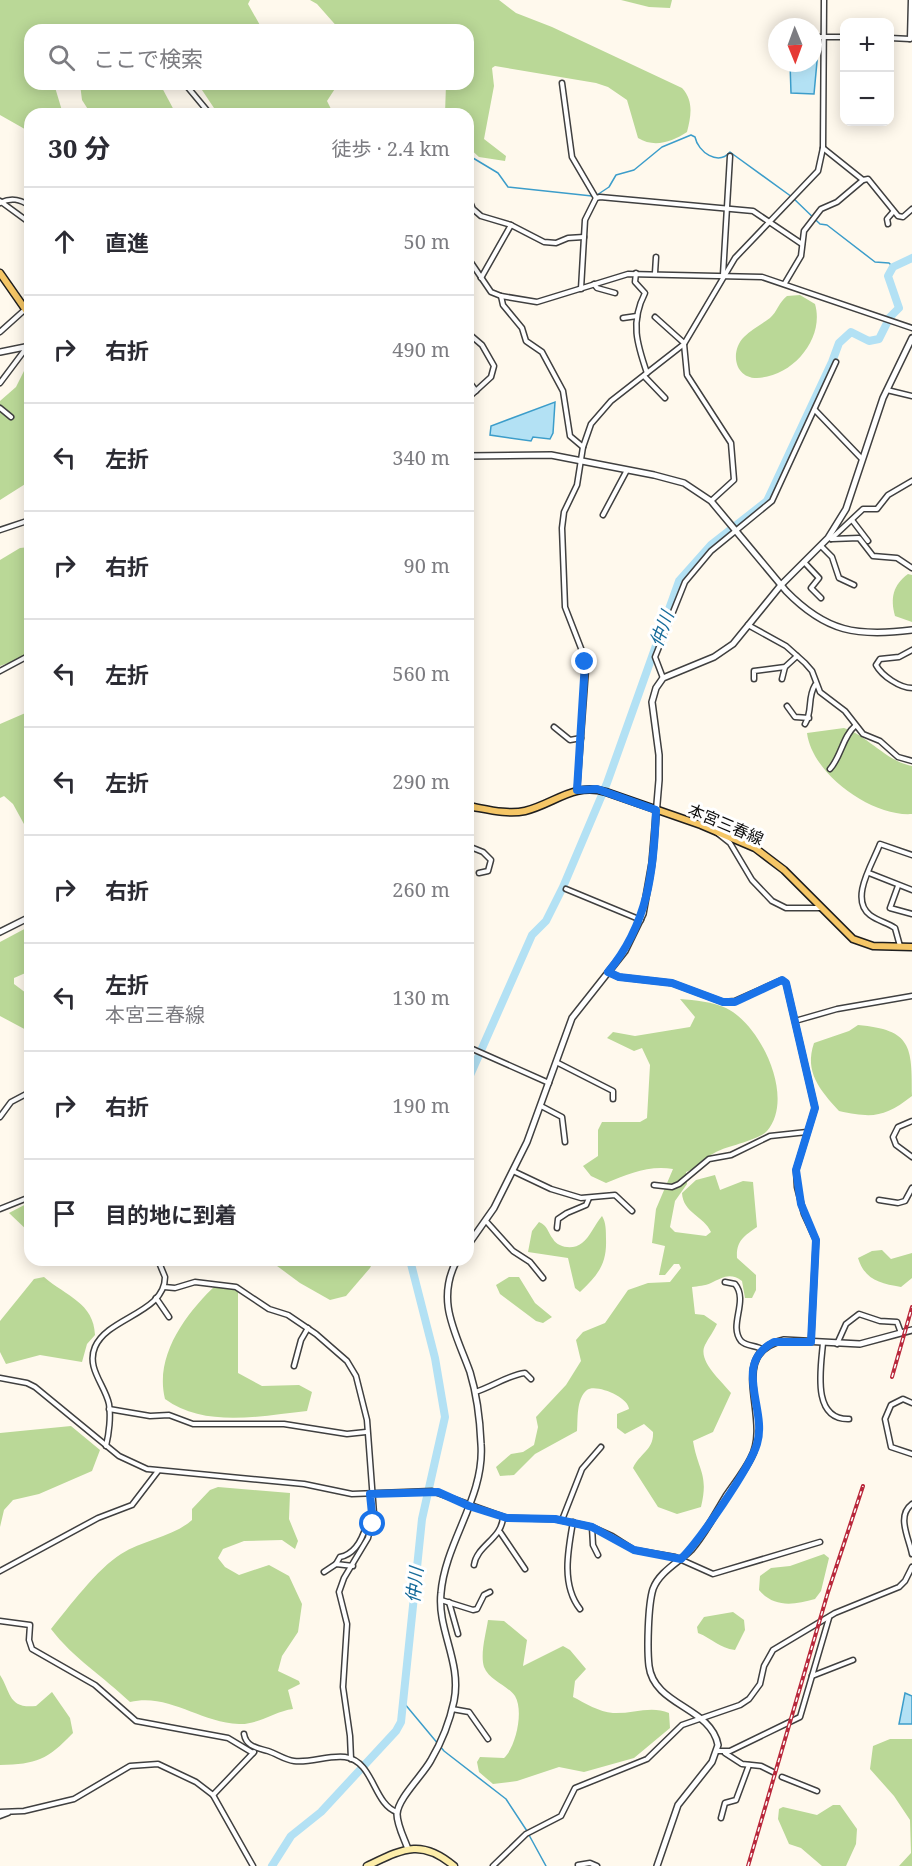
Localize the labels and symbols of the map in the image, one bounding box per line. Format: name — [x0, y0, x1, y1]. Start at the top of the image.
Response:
north arrow — [768, 18, 822, 72]
water label: 仲川 — [644, 606, 679, 650]
route end — [571, 648, 597, 674]
street label: 本宮三春線 — [685, 798, 767, 850]
route start — [359, 1510, 385, 1536]
water label: 仲川 — [400, 1564, 428, 1604]

